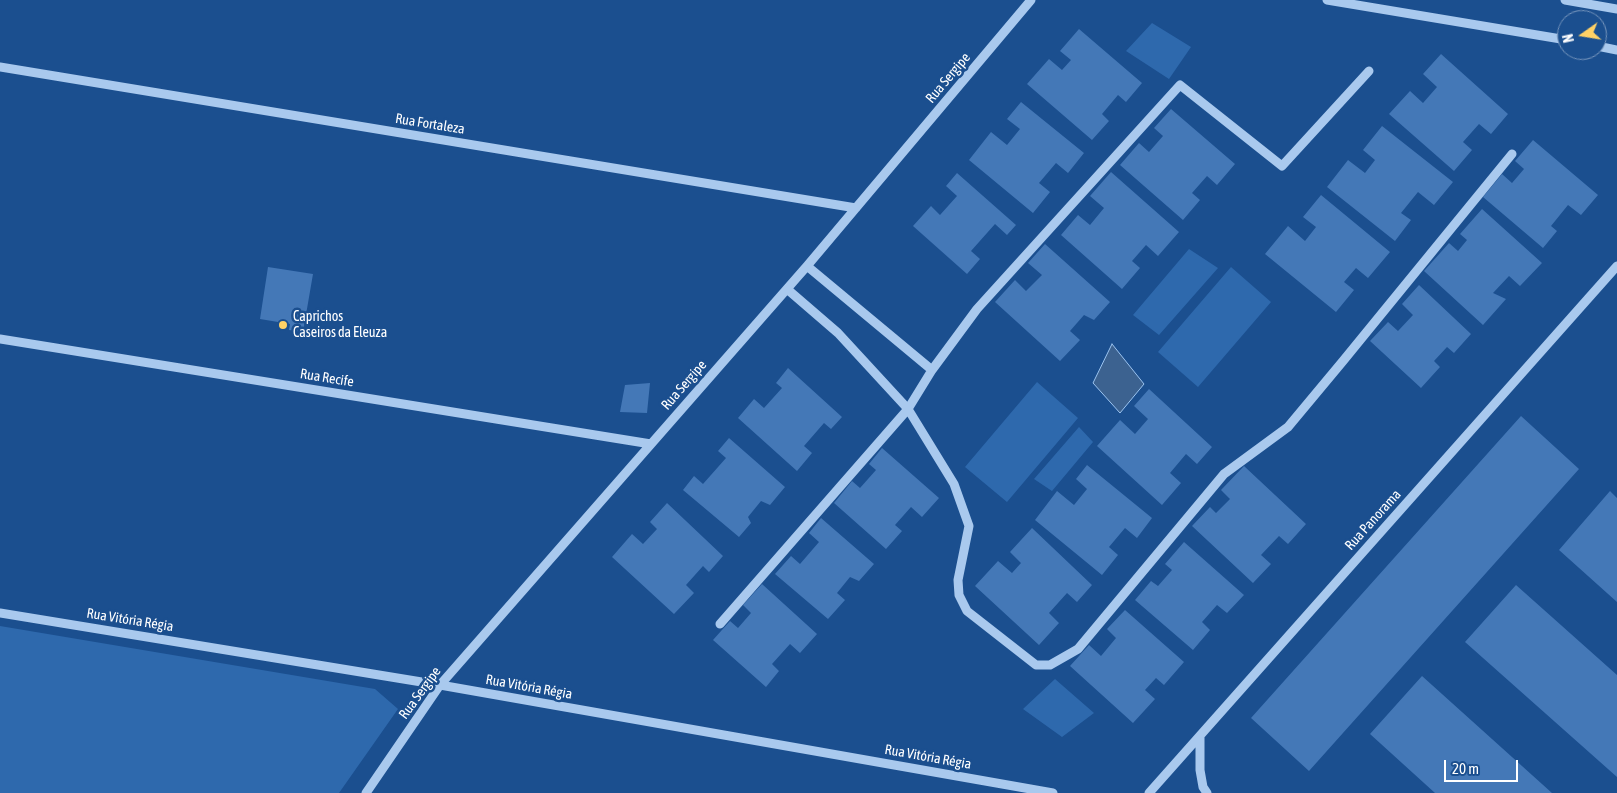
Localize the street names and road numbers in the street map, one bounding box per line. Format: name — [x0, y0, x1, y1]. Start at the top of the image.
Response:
street label: Rua Sergipe — [922, 49, 974, 107]
street label: Rua Fortaleza — [394, 110, 466, 138]
street label: Rua Sergipe — [658, 357, 710, 413]
street label: Rua Recife — [299, 365, 355, 391]
street label: Rua Panorama — [1341, 486, 1405, 554]
street label: Rua Vitória Régia — [85, 605, 175, 635]
street label: Rua Sergipe — [395, 664, 445, 722]
street label: Rua Vitória Régia — [484, 671, 574, 703]
street label: Rua Vitória Régia — [883, 741, 973, 773]

